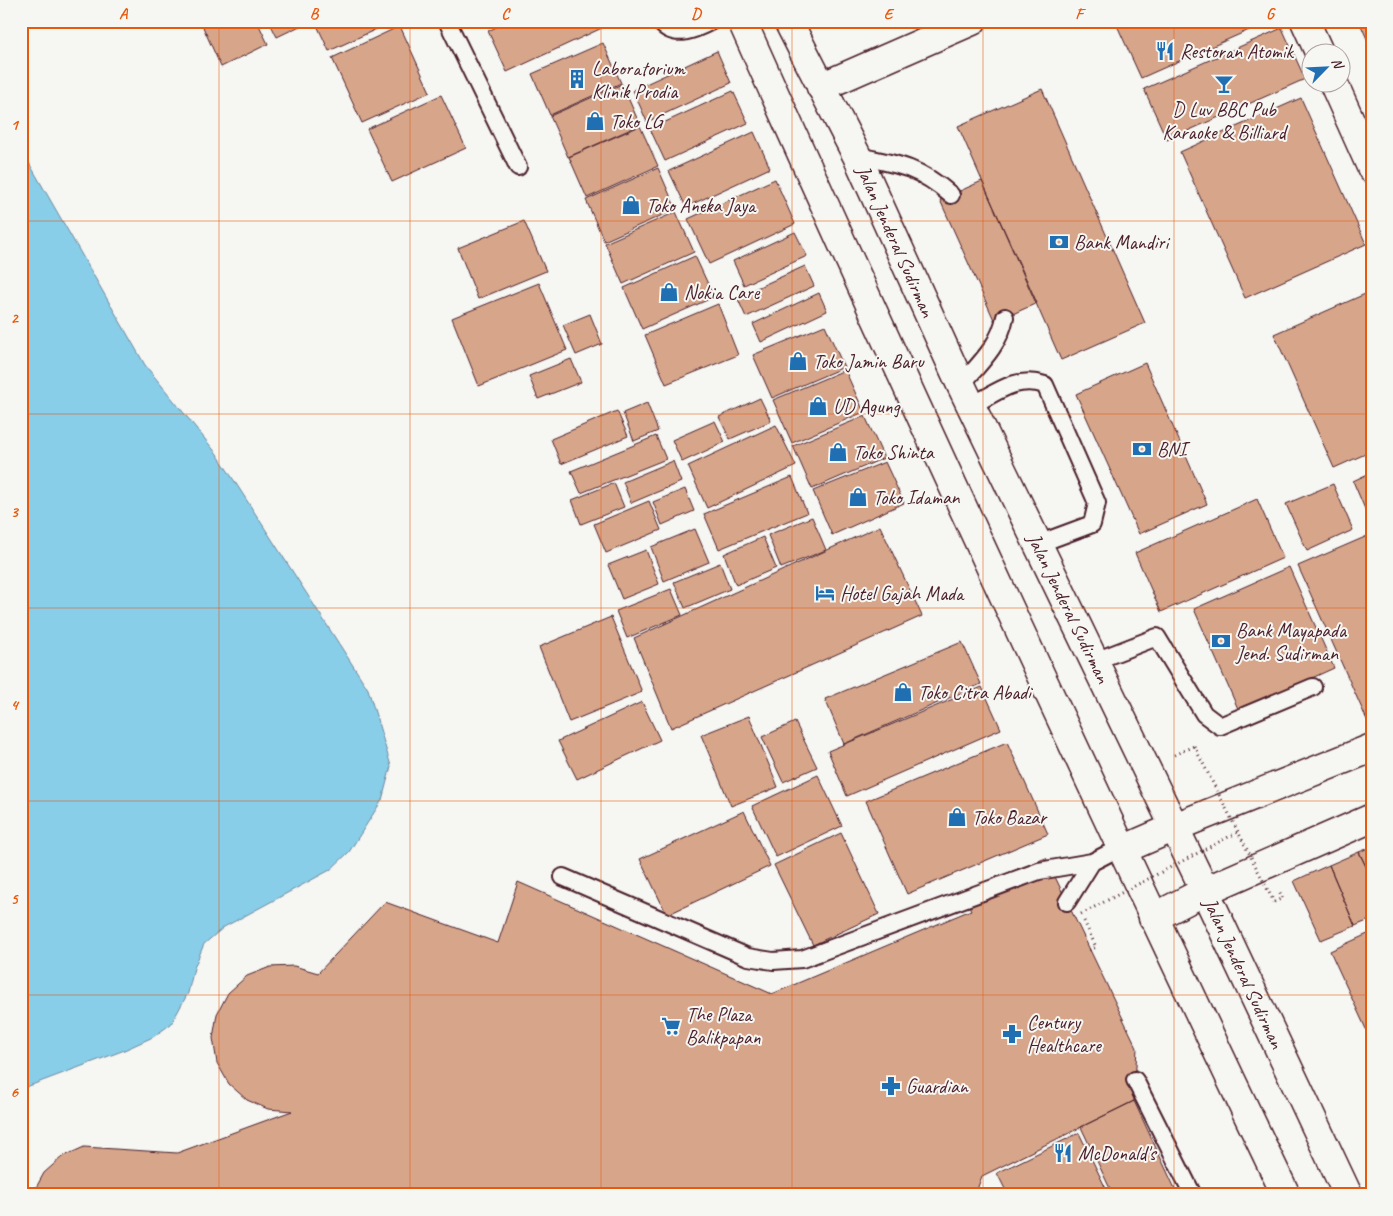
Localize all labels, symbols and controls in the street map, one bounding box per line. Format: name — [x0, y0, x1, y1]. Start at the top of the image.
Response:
text: A — [119, 4, 129, 24]
text: B — [310, 4, 320, 24]
text: C — [501, 4, 511, 24]
text: D — [691, 4, 702, 24]
text: E — [884, 4, 895, 24]
text: F — [1075, 4, 1086, 24]
text: G — [1266, 4, 1276, 24]
place label: Restoran Atomik — [1180, 39, 1294, 64]
restaurant icon: Restoran Atomik — [1154, 40, 1176, 62]
north arrow — [1300, 42, 1350, 92]
text: N — [1328, 55, 1348, 72]
place label: Laboratorium Klinik Prodia — [592, 56, 686, 104]
building icon: Laboratorium Klinik Prodia — [566, 68, 588, 90]
bar icon: D Luv BBC Pub Karaoke & Billiard — [1213, 73, 1235, 95]
place label: D Luv BBC Pub Karaoke & Billiard — [1162, 97, 1289, 145]
place label: Toko LG — [610, 109, 665, 134]
shop icon: Toko LG — [584, 110, 606, 132]
text: 1 — [10, 115, 19, 135]
street label: Jalan Jenderal Sudirman — [850, 161, 941, 322]
place label: Toko Aneka Jaya — [646, 193, 757, 218]
shop icon: Toko Aneka Jaya — [620, 194, 642, 216]
place label: Bank Mandiri — [1074, 230, 1170, 255]
bank icon: Bank Mandiri — [1048, 231, 1070, 253]
place label: Nokia Care — [684, 280, 761, 305]
shop icon: Nokia Care — [658, 281, 680, 303]
text: 2 — [10, 308, 19, 328]
place label: Toko Jamin Baru — [813, 349, 925, 374]
shop icon: Toko Jamin Baru — [787, 350, 809, 372]
place label: UD Agung — [833, 394, 902, 419]
shop icon: UD Agung — [807, 395, 829, 417]
place label: BNI — [1157, 437, 1191, 462]
bank icon: BNI — [1131, 438, 1153, 460]
place label: Toko Shinta — [853, 440, 935, 465]
shop icon: Toko Shinta — [827, 441, 849, 463]
place label: Toko Idaman — [873, 485, 961, 510]
shop icon: Toko Idaman — [847, 486, 869, 508]
text: 3 — [10, 502, 19, 522]
street label: Jalan Jenderal Sudirman — [1021, 528, 1116, 688]
place label: Hotel Gajah Mada — [840, 581, 965, 606]
hotel icon: Hotel Gajah Mada — [814, 582, 836, 604]
place label: Bank Mayapada Jend. Sudirman — [1235, 618, 1348, 666]
bank icon: Bank Mayapada Jend. Sudirman — [1210, 630, 1232, 652]
place label: Toko Citra Abadi — [918, 680, 1033, 705]
shop icon: Toko Citra Abadi — [892, 681, 914, 703]
text: 4 — [10, 695, 19, 715]
place label: Toko Bazar — [972, 805, 1048, 830]
shop icon: Toko Bazar — [946, 806, 968, 828]
text: 5 — [11, 889, 20, 909]
street label: Jalan Jenderal Sudirman — [1197, 893, 1290, 1053]
place label: The Plaza Balikpapan — [686, 1002, 762, 1050]
place label: Century Healthcare — [1027, 1010, 1102, 1058]
supermarket icon: The Plaza Balikpapan — [660, 1015, 682, 1037]
pharmacy icon: Century Healthcare — [1001, 1023, 1023, 1045]
place label: Guardian — [906, 1074, 969, 1099]
pharmacy icon: Guardian — [880, 1075, 902, 1097]
text: 6 — [10, 1082, 19, 1102]
place label: McDonald's — [1078, 1141, 1158, 1166]
restaurant icon: McDonald's — [1052, 1142, 1074, 1164]

